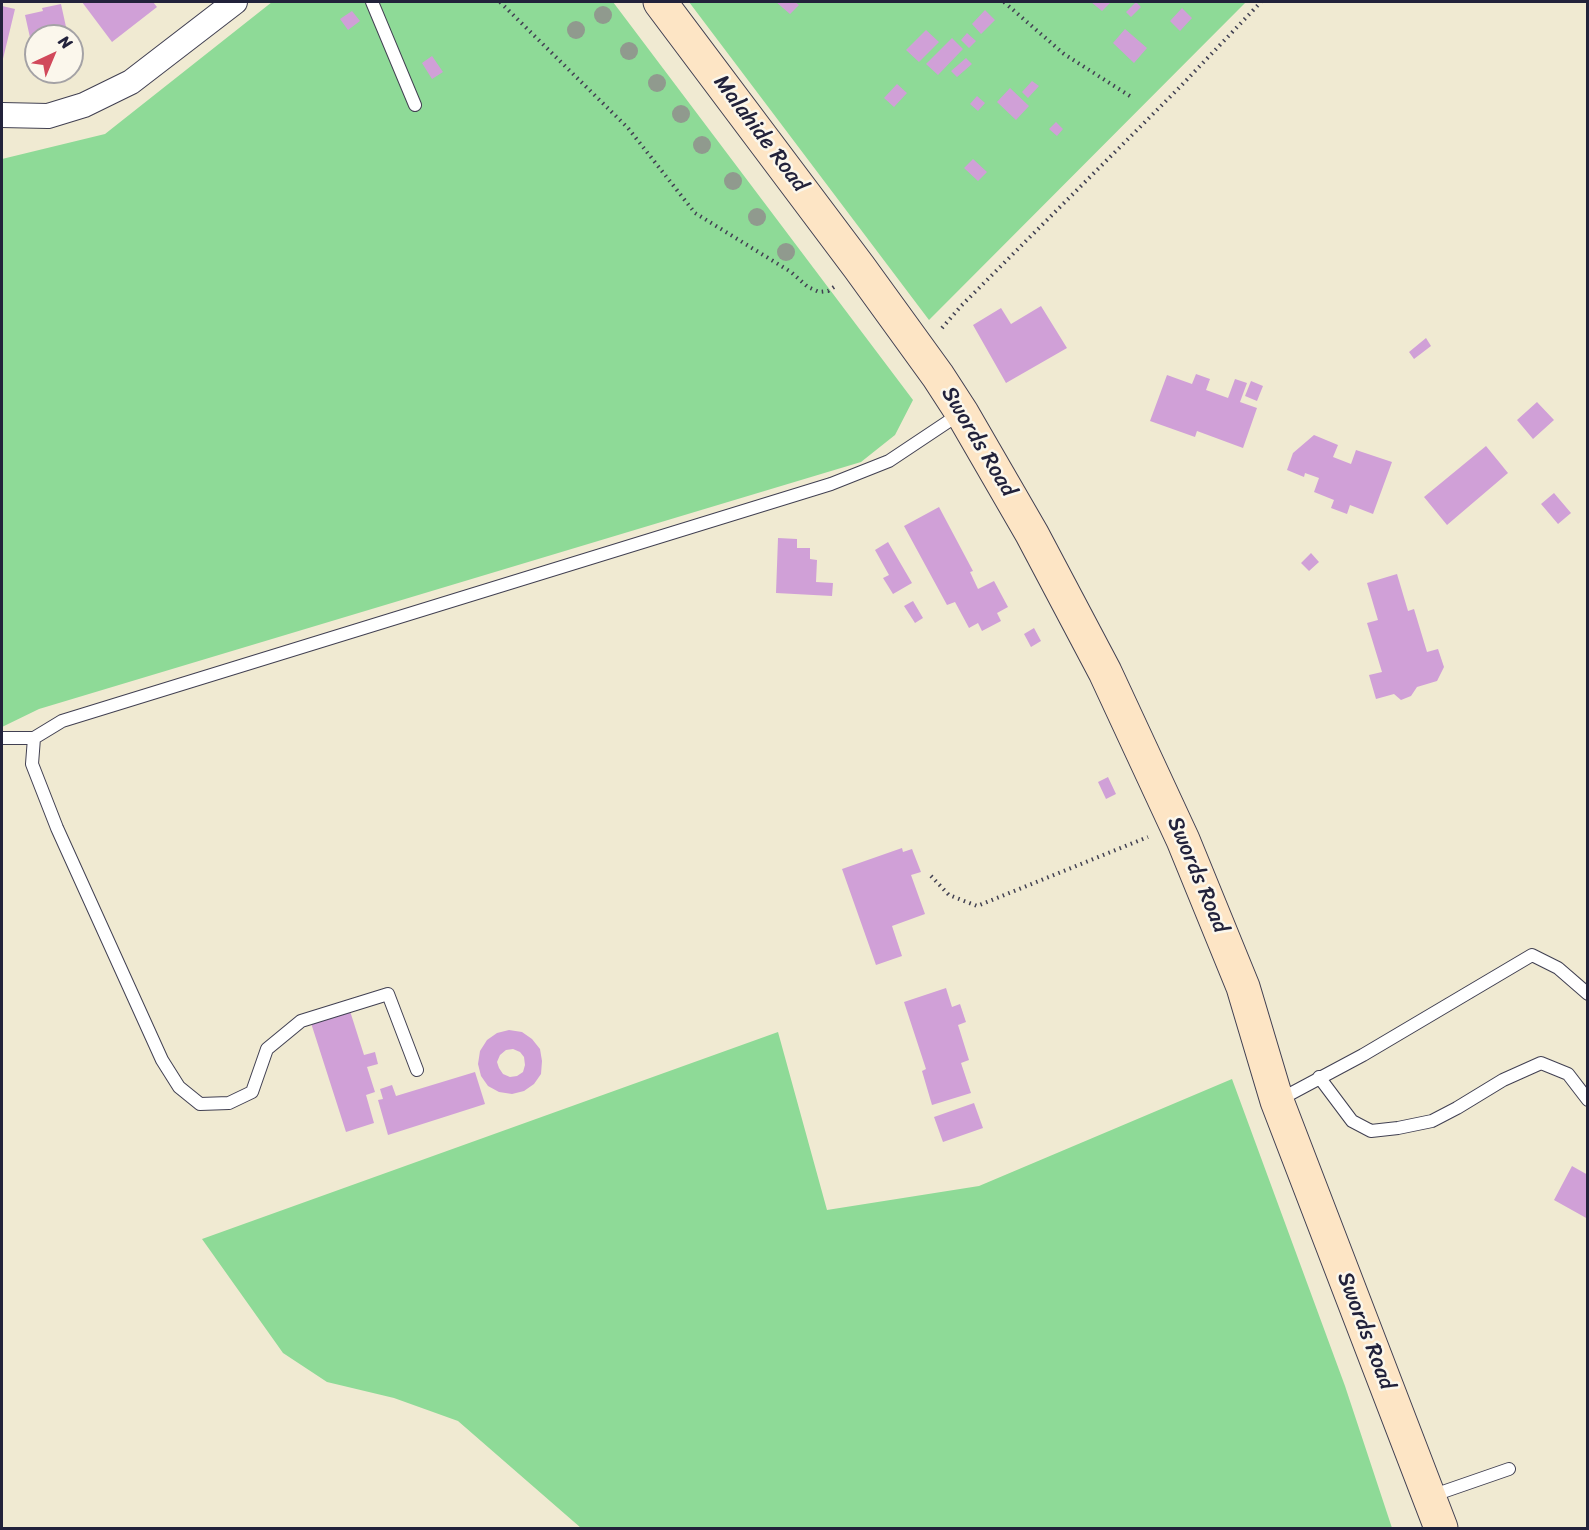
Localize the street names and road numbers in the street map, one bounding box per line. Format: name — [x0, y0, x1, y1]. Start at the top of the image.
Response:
street label: Malahide Road — [707, 70, 813, 198]
street label: Swords Road — [935, 382, 1021, 502]
street label: Swords Road — [1161, 813, 1233, 937]
street label: Swords Road — [1330, 1268, 1400, 1394]

